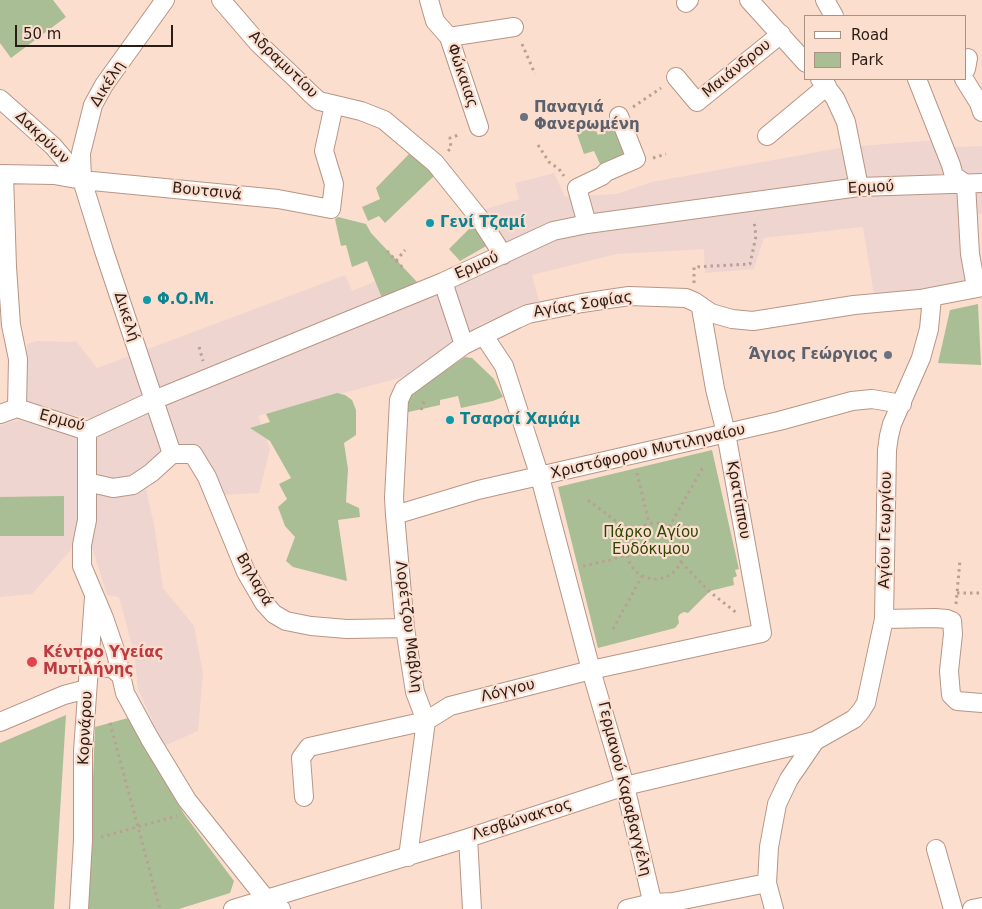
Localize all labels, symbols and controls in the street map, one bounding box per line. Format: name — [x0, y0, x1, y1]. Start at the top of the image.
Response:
scale bar — [18, 15, 175, 47]
legend — [804, 15, 967, 80]
text: 50 m — [23, 25, 61, 43]
text: Road — [851, 26, 889, 44]
street label: Αδραμυτίου — [245, 28, 321, 102]
street label: Μαιάνδρου — [699, 36, 775, 102]
street label: Φώκαιας — [443, 41, 481, 111]
text: Park — [851, 51, 883, 69]
street label: Δικέλη — [87, 58, 129, 110]
place label: Παναγιά Φανερωμένη — [534, 99, 640, 134]
street label: Δακρύων — [11, 108, 73, 168]
marker: Παναγιά Φανερωμένη — [518, 111, 530, 123]
street label: Ερμού — [847, 178, 895, 198]
street label: Βουτσινά — [171, 179, 243, 205]
place label: Γενί Τζαμί — [440, 214, 525, 232]
marker: Γενί Τζαμί — [424, 217, 436, 229]
street label: Ερμού — [452, 248, 502, 284]
street label: Αγίας Σοφίας — [532, 288, 634, 322]
street label: Δικελή — [110, 290, 142, 344]
place label: Φ.Ο.Μ. — [157, 291, 215, 309]
marker: Φ.Ο.Μ. — [141, 294, 153, 306]
place label: Άγιος Γεώργιος — [749, 346, 878, 364]
marker: Άγιος Γεώργιος — [882, 349, 894, 361]
street label: Ερμού — [37, 406, 87, 436]
place label: Τσαρσί Χαμάμ — [460, 411, 580, 429]
marker: Τσαρσί Χαμάμ — [444, 414, 456, 426]
street label: Χριστόφορου Μυτιληναίου — [549, 421, 747, 483]
street label: Κρατίππου — [722, 459, 754, 541]
street label: Αγίου Γεωργίου — [876, 471, 896, 589]
park label: Πάρκο Αγίου Ευδόκιμου — [603, 524, 699, 559]
street label: Βηλαρά — [232, 550, 276, 610]
street label: Λορέτζου Μαβίλη — [391, 560, 425, 694]
place label: Κέντρο Υγείας Μυτιλήνης — [43, 644, 163, 679]
marker: Κέντρο Υγείας Μυτιλήνης — [25, 655, 39, 669]
street label: Λόγγου — [479, 676, 537, 706]
street label: Κορνάρου — [75, 690, 97, 766]
street label: Γερμανού Καραβαγγέλη — [594, 700, 654, 878]
street label: Λεσβώνακτος — [470, 795, 574, 845]

